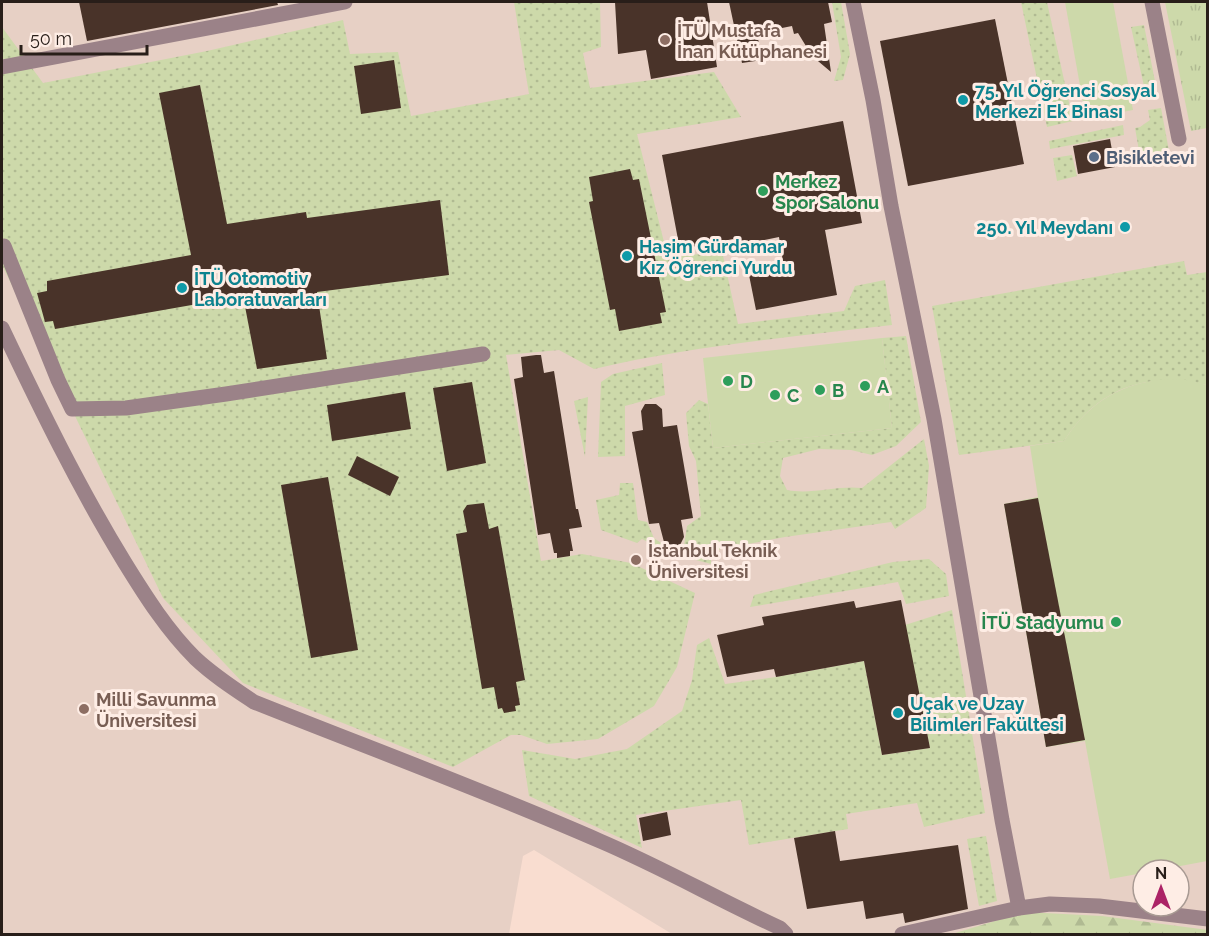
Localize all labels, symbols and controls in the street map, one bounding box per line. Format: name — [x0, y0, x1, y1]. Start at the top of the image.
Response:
scale bar — [21, 18, 147, 56]
place label: İTÜ Mustafa İnan Kütüphanesi — [677, 19, 827, 62]
text: 50 m — [30, 28, 72, 49]
marker: İTÜ Mustafa İnan Kütüphanesi — [658, 33, 672, 47]
place label: 75. Yıl Öğrenci Sosyal Merkezi Ek Binası — [975, 79, 1157, 122]
marker: 75. Yıl Öğrenci Sosyal Merkezi Ek Binası — [956, 93, 970, 107]
place label: Bisikletevi — [1106, 147, 1195, 168]
marker: Bisikletevi — [1087, 150, 1101, 164]
place label: Merkez Spor Salonu — [775, 171, 879, 213]
marker: Merkez Spor Salonu — [756, 184, 770, 198]
place label: 250. Yıl Meydanı — [976, 217, 1113, 238]
marker: 250. Yıl Meydanı — [1118, 220, 1132, 234]
place label: Haşim Gürdamar Kız Öğrenci Yurdu — [639, 236, 792, 278]
marker: Haşim Gürdamar Kız Öğrenci Yurdu — [620, 249, 634, 263]
place label: İTÜ Otomotiv Laboratuvarları — [194, 267, 327, 310]
marker: İTÜ Otomotiv Laboratuvarları — [175, 281, 189, 295]
place label: D — [740, 371, 753, 392]
marker: D — [721, 374, 735, 388]
place label: A — [877, 376, 890, 397]
marker: A — [858, 379, 872, 393]
place label: B — [832, 380, 844, 401]
marker: B — [813, 383, 827, 397]
place label: C — [787, 385, 799, 406]
marker: C — [768, 388, 782, 402]
place label: İstanbul Teknik Üniversitesi — [648, 540, 778, 582]
marker: İstanbul Teknik Üniversitesi — [629, 553, 643, 567]
place label: İTÜ Stadyumu — [981, 611, 1104, 633]
marker: İTÜ Stadyumu — [1109, 615, 1123, 629]
place label: Milli Savunma Üniversitesi — [96, 689, 216, 731]
place label: Uçak ve Uzay Bilimleri Fakültesi — [910, 693, 1064, 735]
marker: Milli Savunma Üniversitesi — [77, 702, 91, 716]
marker: Uçak ve Uzay Bilimleri Fakültesi — [891, 706, 905, 720]
north arrow — [1131, 858, 1191, 918]
text: N — [1155, 864, 1167, 883]

